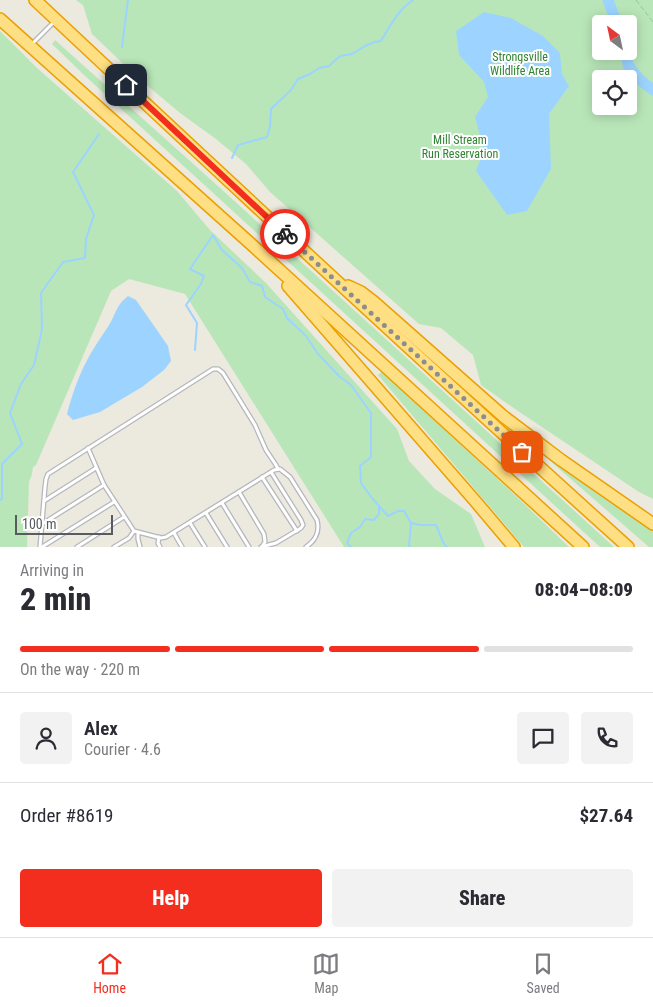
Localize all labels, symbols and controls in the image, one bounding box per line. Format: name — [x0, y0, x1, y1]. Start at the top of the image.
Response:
north arrow — [592, 15, 638, 60]
map controls — [592, 15, 637, 115]
park label: Strongsville Wildlife Area — [490, 50, 550, 78]
pin — [105, 64, 147, 106]
button: locate — [592, 70, 637, 115]
icon: home — [112, 71, 140, 99]
park label: Mill Stream Run Reservation — [422, 133, 498, 161]
courier — [260, 209, 310, 259]
icon: bike — [271, 220, 299, 248]
pin — [501, 431, 543, 473]
icon: bag — [508, 438, 536, 466]
scale bar — [15, 512, 112, 535]
text: 100 m — [22, 516, 57, 532]
text: Arriving in — [20, 561, 84, 580]
text: 08:04–08:09 — [535, 578, 633, 601]
text: 2 min — [20, 580, 91, 618]
text: On the way · 220 m — [20, 660, 140, 679]
button: person — [20, 712, 72, 764]
button: chat — [517, 712, 569, 764]
button: phone — [581, 712, 633, 764]
text: Alex — [84, 717, 118, 740]
text: Courier · 4.6 — [84, 740, 161, 759]
text: Order #8619 — [20, 804, 113, 827]
text: $27.64 — [579, 804, 633, 827]
button: Help — [20, 869, 322, 927]
button: Share — [332, 869, 633, 927]
tab: Home — [93, 950, 126, 996]
tab: Map — [312, 950, 340, 996]
tab: Saved — [527, 950, 560, 996]

